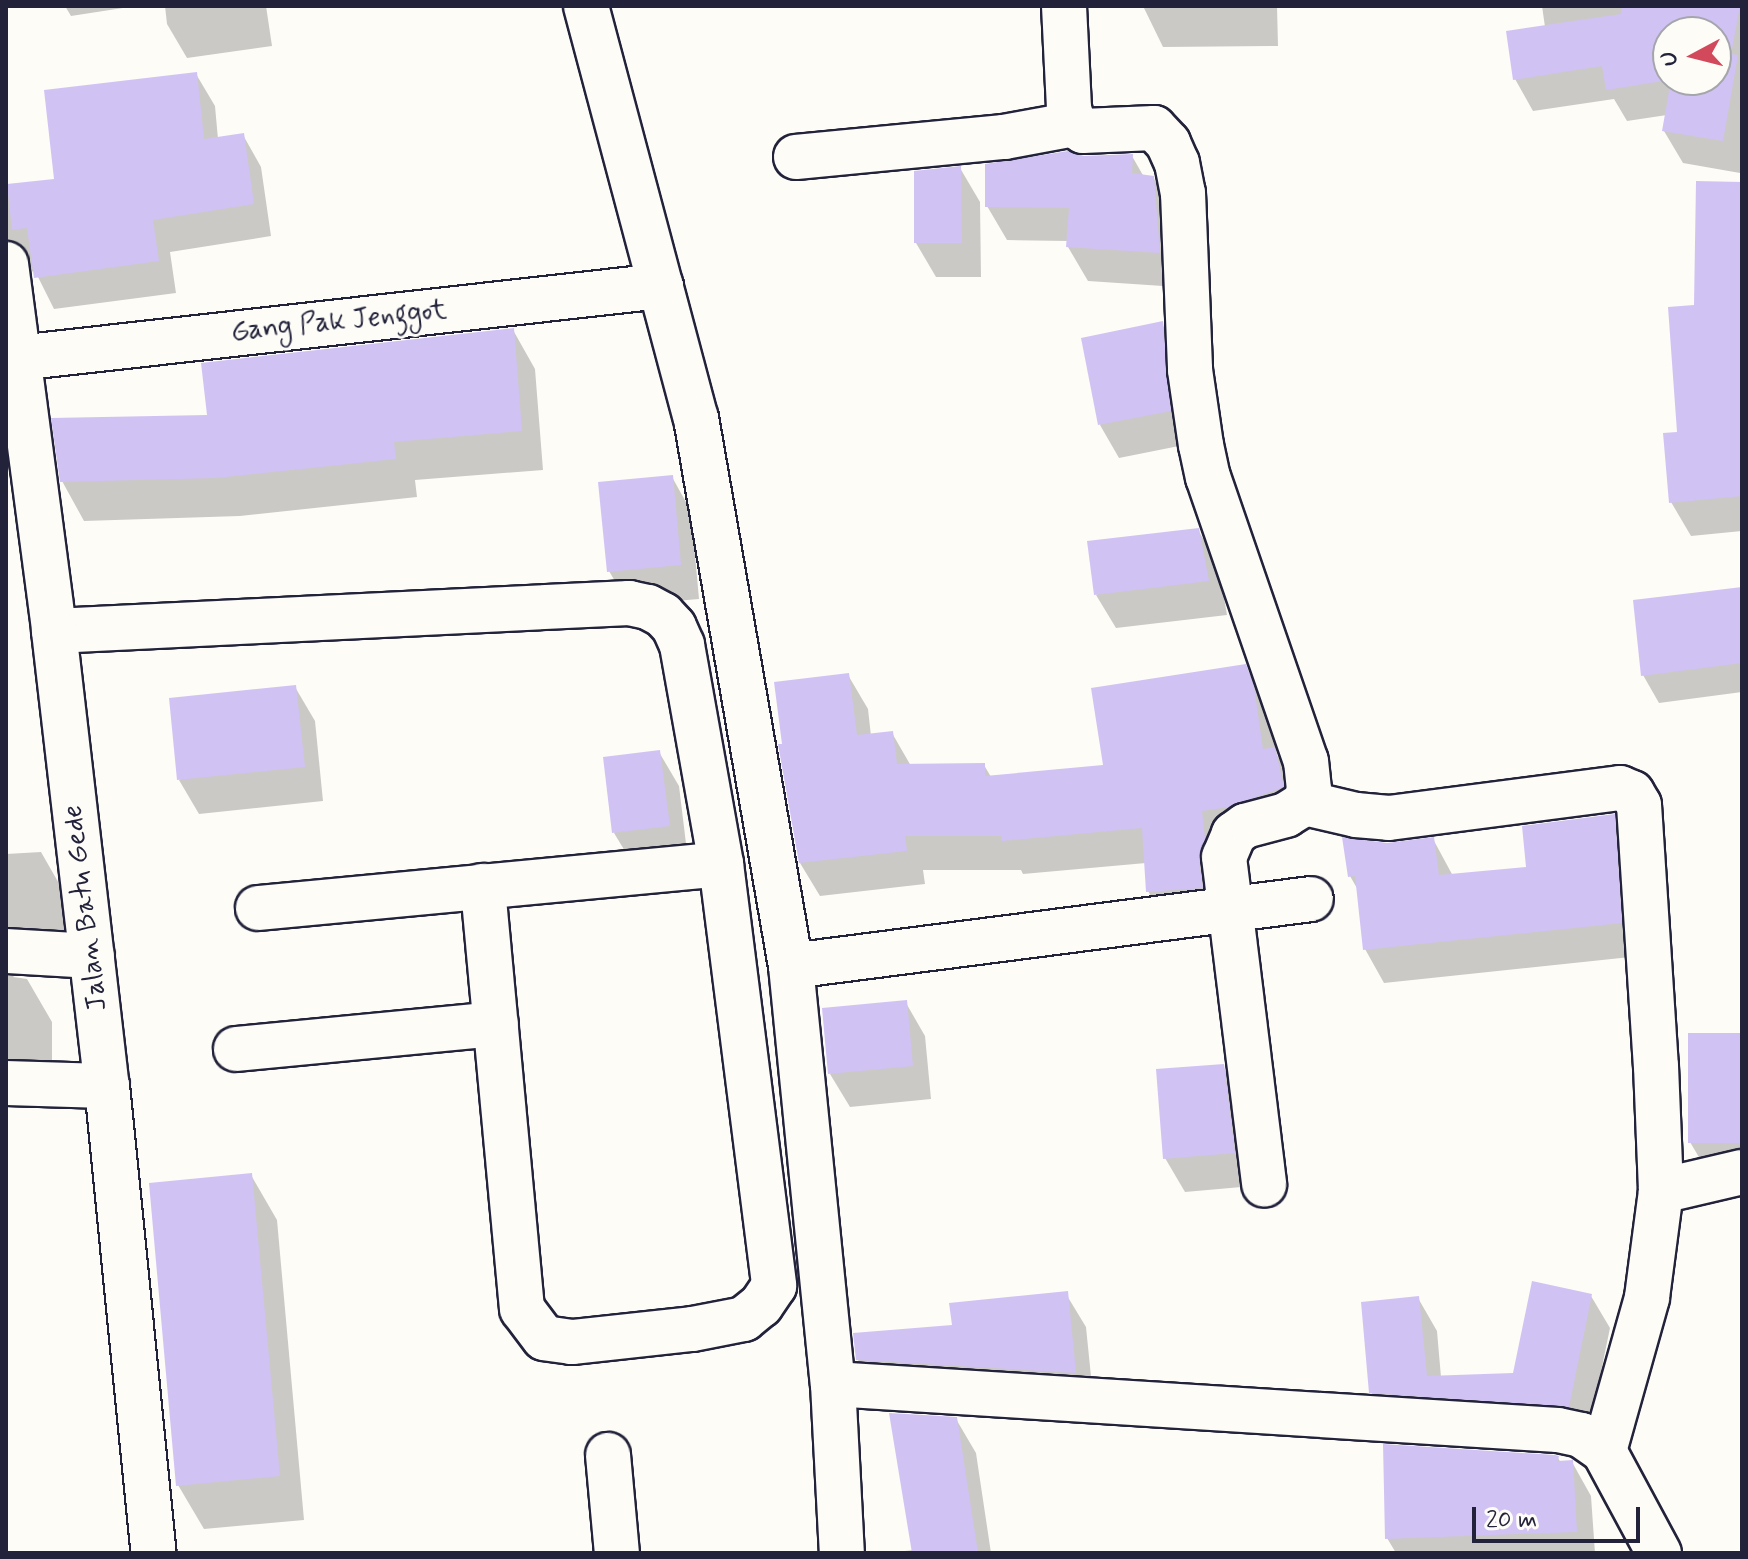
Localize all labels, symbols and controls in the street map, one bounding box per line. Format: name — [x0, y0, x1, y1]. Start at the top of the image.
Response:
north arrow — [1652, 16, 1732, 96]
text: U — [1655, 50, 1685, 67]
street label: Gang Pak Jenggot — [231, 294, 447, 350]
street label: Jalan Batu Gede — [57, 804, 115, 1012]
scale bar — [1476, 1491, 1644, 1541]
text: 20 m — [1486, 1505, 1537, 1536]

